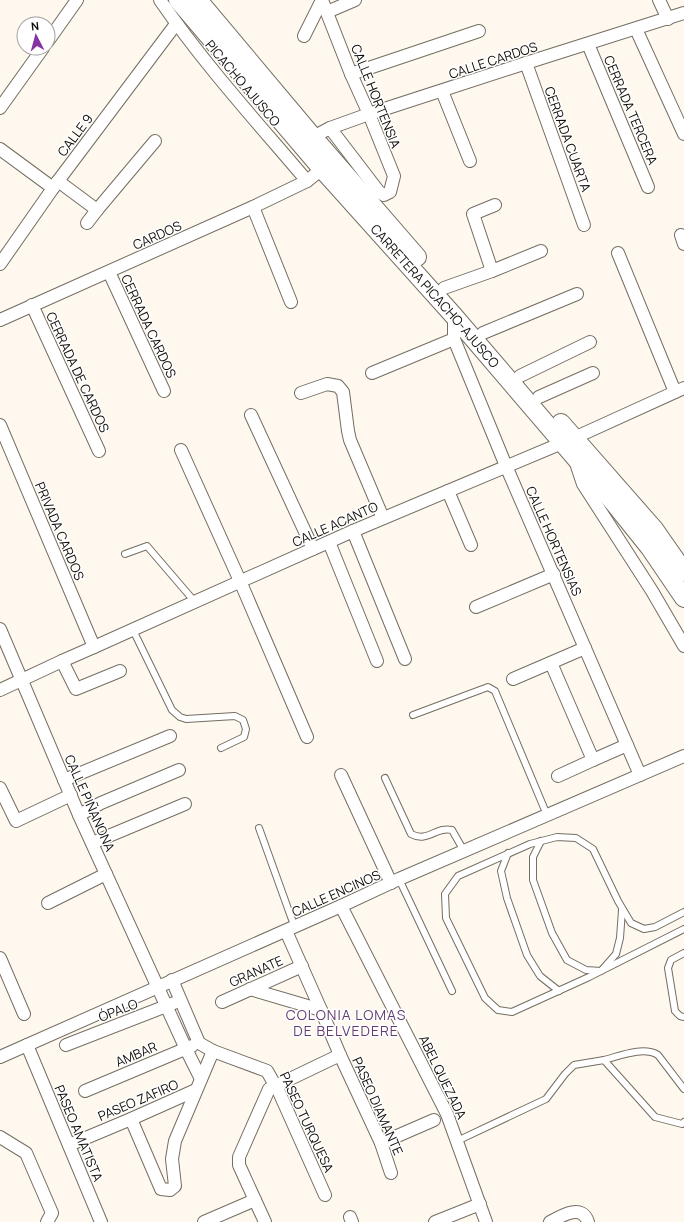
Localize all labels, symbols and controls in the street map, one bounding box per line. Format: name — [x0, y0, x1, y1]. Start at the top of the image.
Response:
north arrow — [16, 16, 56, 56]
text: N — [30, 18, 40, 33]
street label: PICACHO AJUSCO — [201, 36, 285, 131]
street label: CALLE CARDOS — [446, 37, 540, 83]
street label: CALLE HORTENSIA — [347, 41, 405, 151]
street label: CERRADA TERCERA — [600, 53, 662, 167]
street label: CERRADA CUARTA — [541, 84, 595, 194]
street label: CALLE 9 — [53, 110, 97, 160]
street label: CARDOS — [130, 216, 184, 254]
street label: CARRETERA PICACHO-AJUSCO — [367, 220, 504, 372]
street label: CERRADA CARDOS — [117, 271, 181, 381]
street label: CERRADA DE CARDOS — [42, 309, 114, 435]
street label: PRIVADA CARDOS — [31, 479, 89, 583]
street label: CALLE HORTENSIAS — [522, 483, 586, 599]
street label: CALLE ACANTO — [289, 497, 381, 551]
street label: CALLE PIÑANONA — [61, 752, 119, 854]
street label: CALLE ENCINOS — [289, 865, 383, 921]
street label: GRANATE — [226, 951, 286, 991]
street label: ÓPALO — [96, 994, 141, 1026]
district label: COLONIA LOMAS DE BELVEDERE — [286, 1005, 406, 1040]
street label: ABEL QUEZADA — [415, 1032, 471, 1122]
street label: AMBAR — [112, 1037, 160, 1071]
street label: PASEO DIAMANTE — [348, 1054, 408, 1158]
street label: PASEO TURQUESA — [276, 1069, 338, 1175]
street label: PASEO ZAFIRO — [95, 1075, 181, 1125]
street label: PASEO AMATISTA — [51, 1082, 107, 1184]

